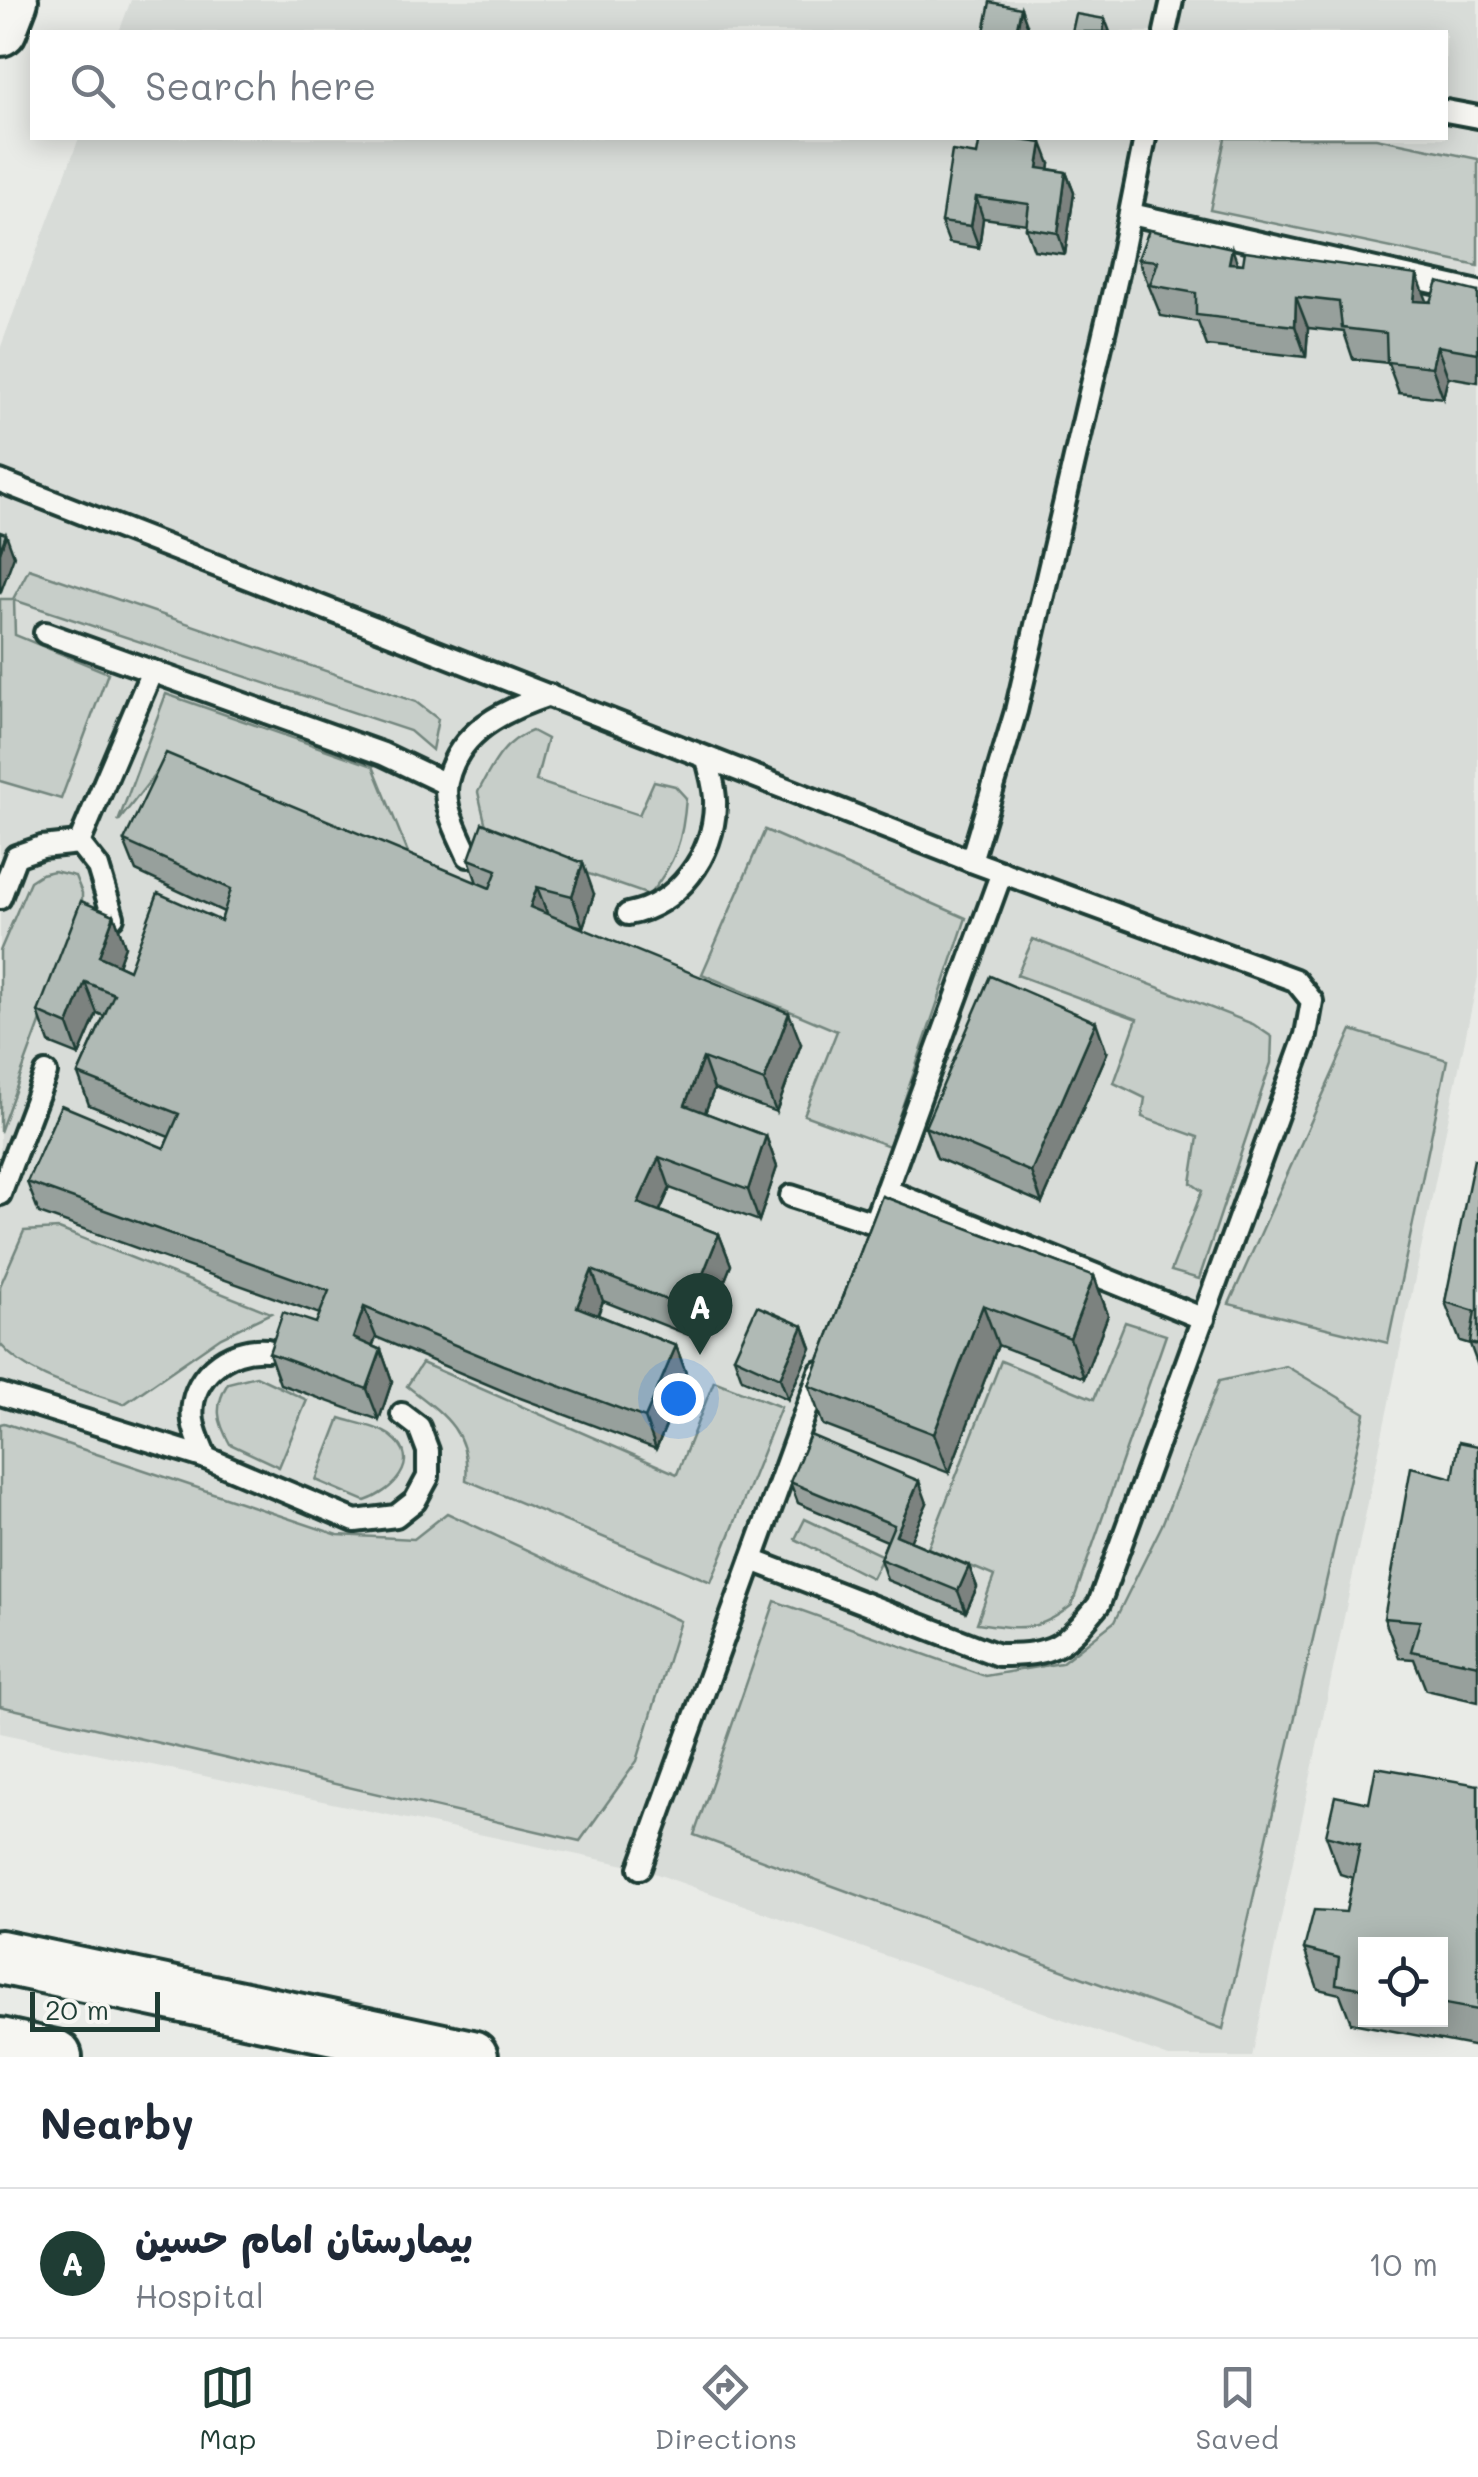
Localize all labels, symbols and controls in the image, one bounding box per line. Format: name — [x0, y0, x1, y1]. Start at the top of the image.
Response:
search box — [30, 30, 1448, 140]
icon: search — [65, 58, 120, 113]
text: Search here — [145, 60, 376, 110]
pin: A — [668, 1272, 732, 1355]
your location — [653, 1373, 704, 1424]
map controls — [1358, 1937, 1448, 2027]
button: locate — [1358, 1937, 1448, 2027]
scale bar — [30, 1987, 160, 2032]
text: 20 m — [45, 1991, 109, 2027]
text: Nearby — [40, 2095, 194, 2150]
text: بیمارستان امام حسین — [135, 2213, 473, 2263]
text: A — [61, 2242, 84, 2284]
text: 10 m — [1368, 2242, 1438, 2284]
text: Hospital — [135, 2274, 264, 2316]
tab: Map — [199, 2360, 256, 2456]
tab: Directions — [655, 2360, 797, 2456]
tab: Saved — [1196, 2360, 1279, 2456]

